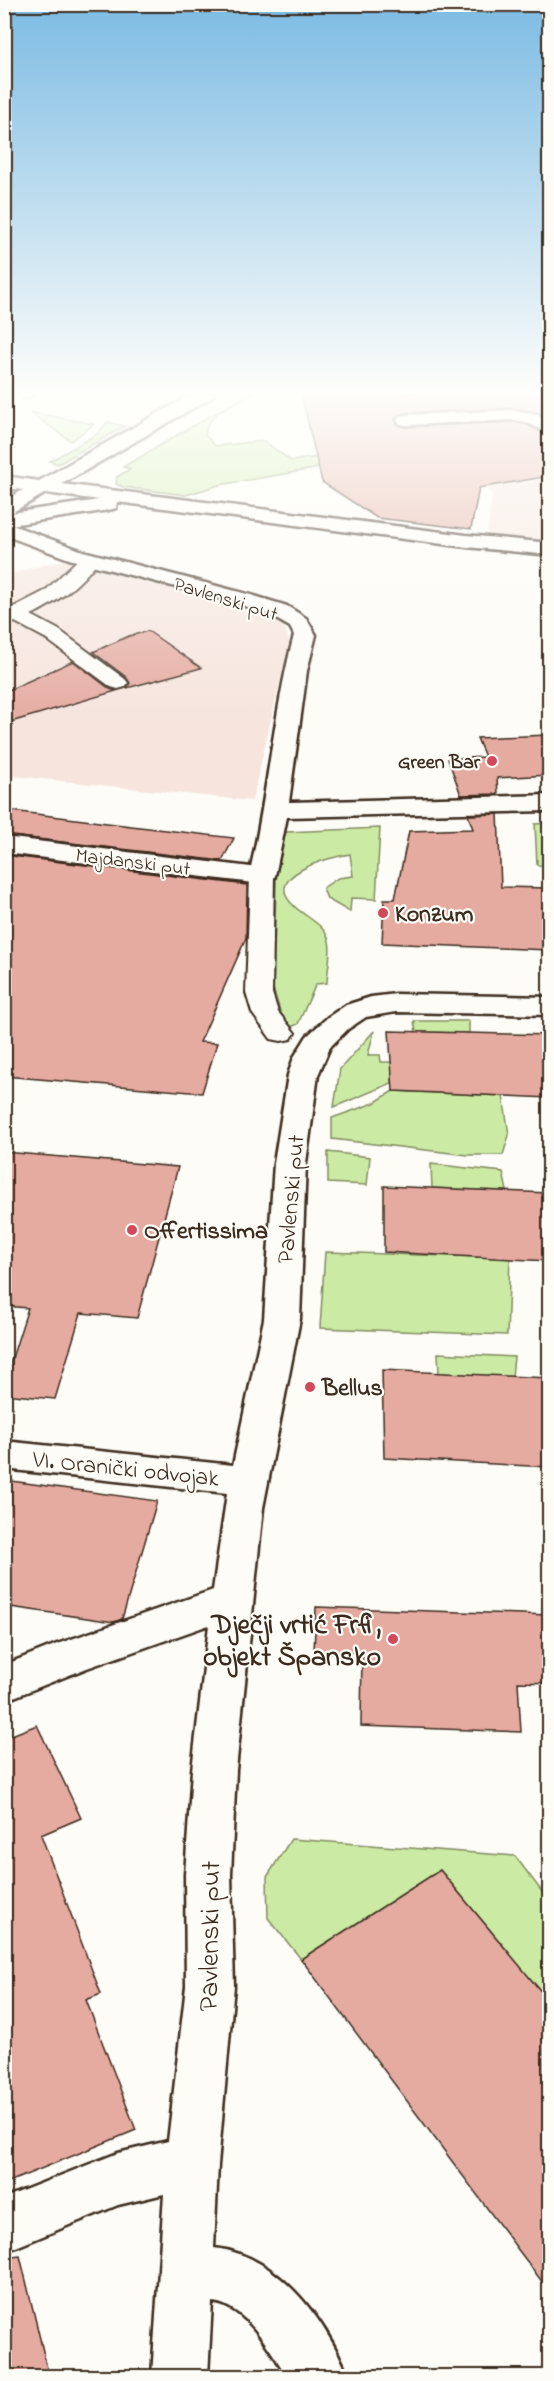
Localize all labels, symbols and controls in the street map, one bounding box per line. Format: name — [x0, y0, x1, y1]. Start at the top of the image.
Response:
street label: Pavlenski put — [170, 571, 281, 630]
place label: Green Bar — [398, 749, 481, 778]
marker: Green Bar — [485, 754, 499, 768]
street label: Majdanski put — [74, 842, 192, 885]
place label: Konzum — [395, 898, 474, 933]
marker: Konzum — [376, 906, 390, 920]
street label: Pavlenski put — [269, 1133, 316, 1265]
place label: Offertissima — [144, 1215, 268, 1250]
marker: Offertissima — [125, 1223, 139, 1237]
place label: Bellus — [321, 1372, 383, 1407]
marker: Bellus — [303, 1380, 317, 1394]
street label: VI. Oranički odvojak — [30, 1443, 221, 1498]
place label: Dječji vrtić Frfi, objekt Špansko — [203, 1606, 381, 1679]
marker: Dječji vrtić Frfi, objekt Špansko — [386, 1632, 400, 1646]
street label: Pavlenski put — [190, 1860, 233, 2012]

